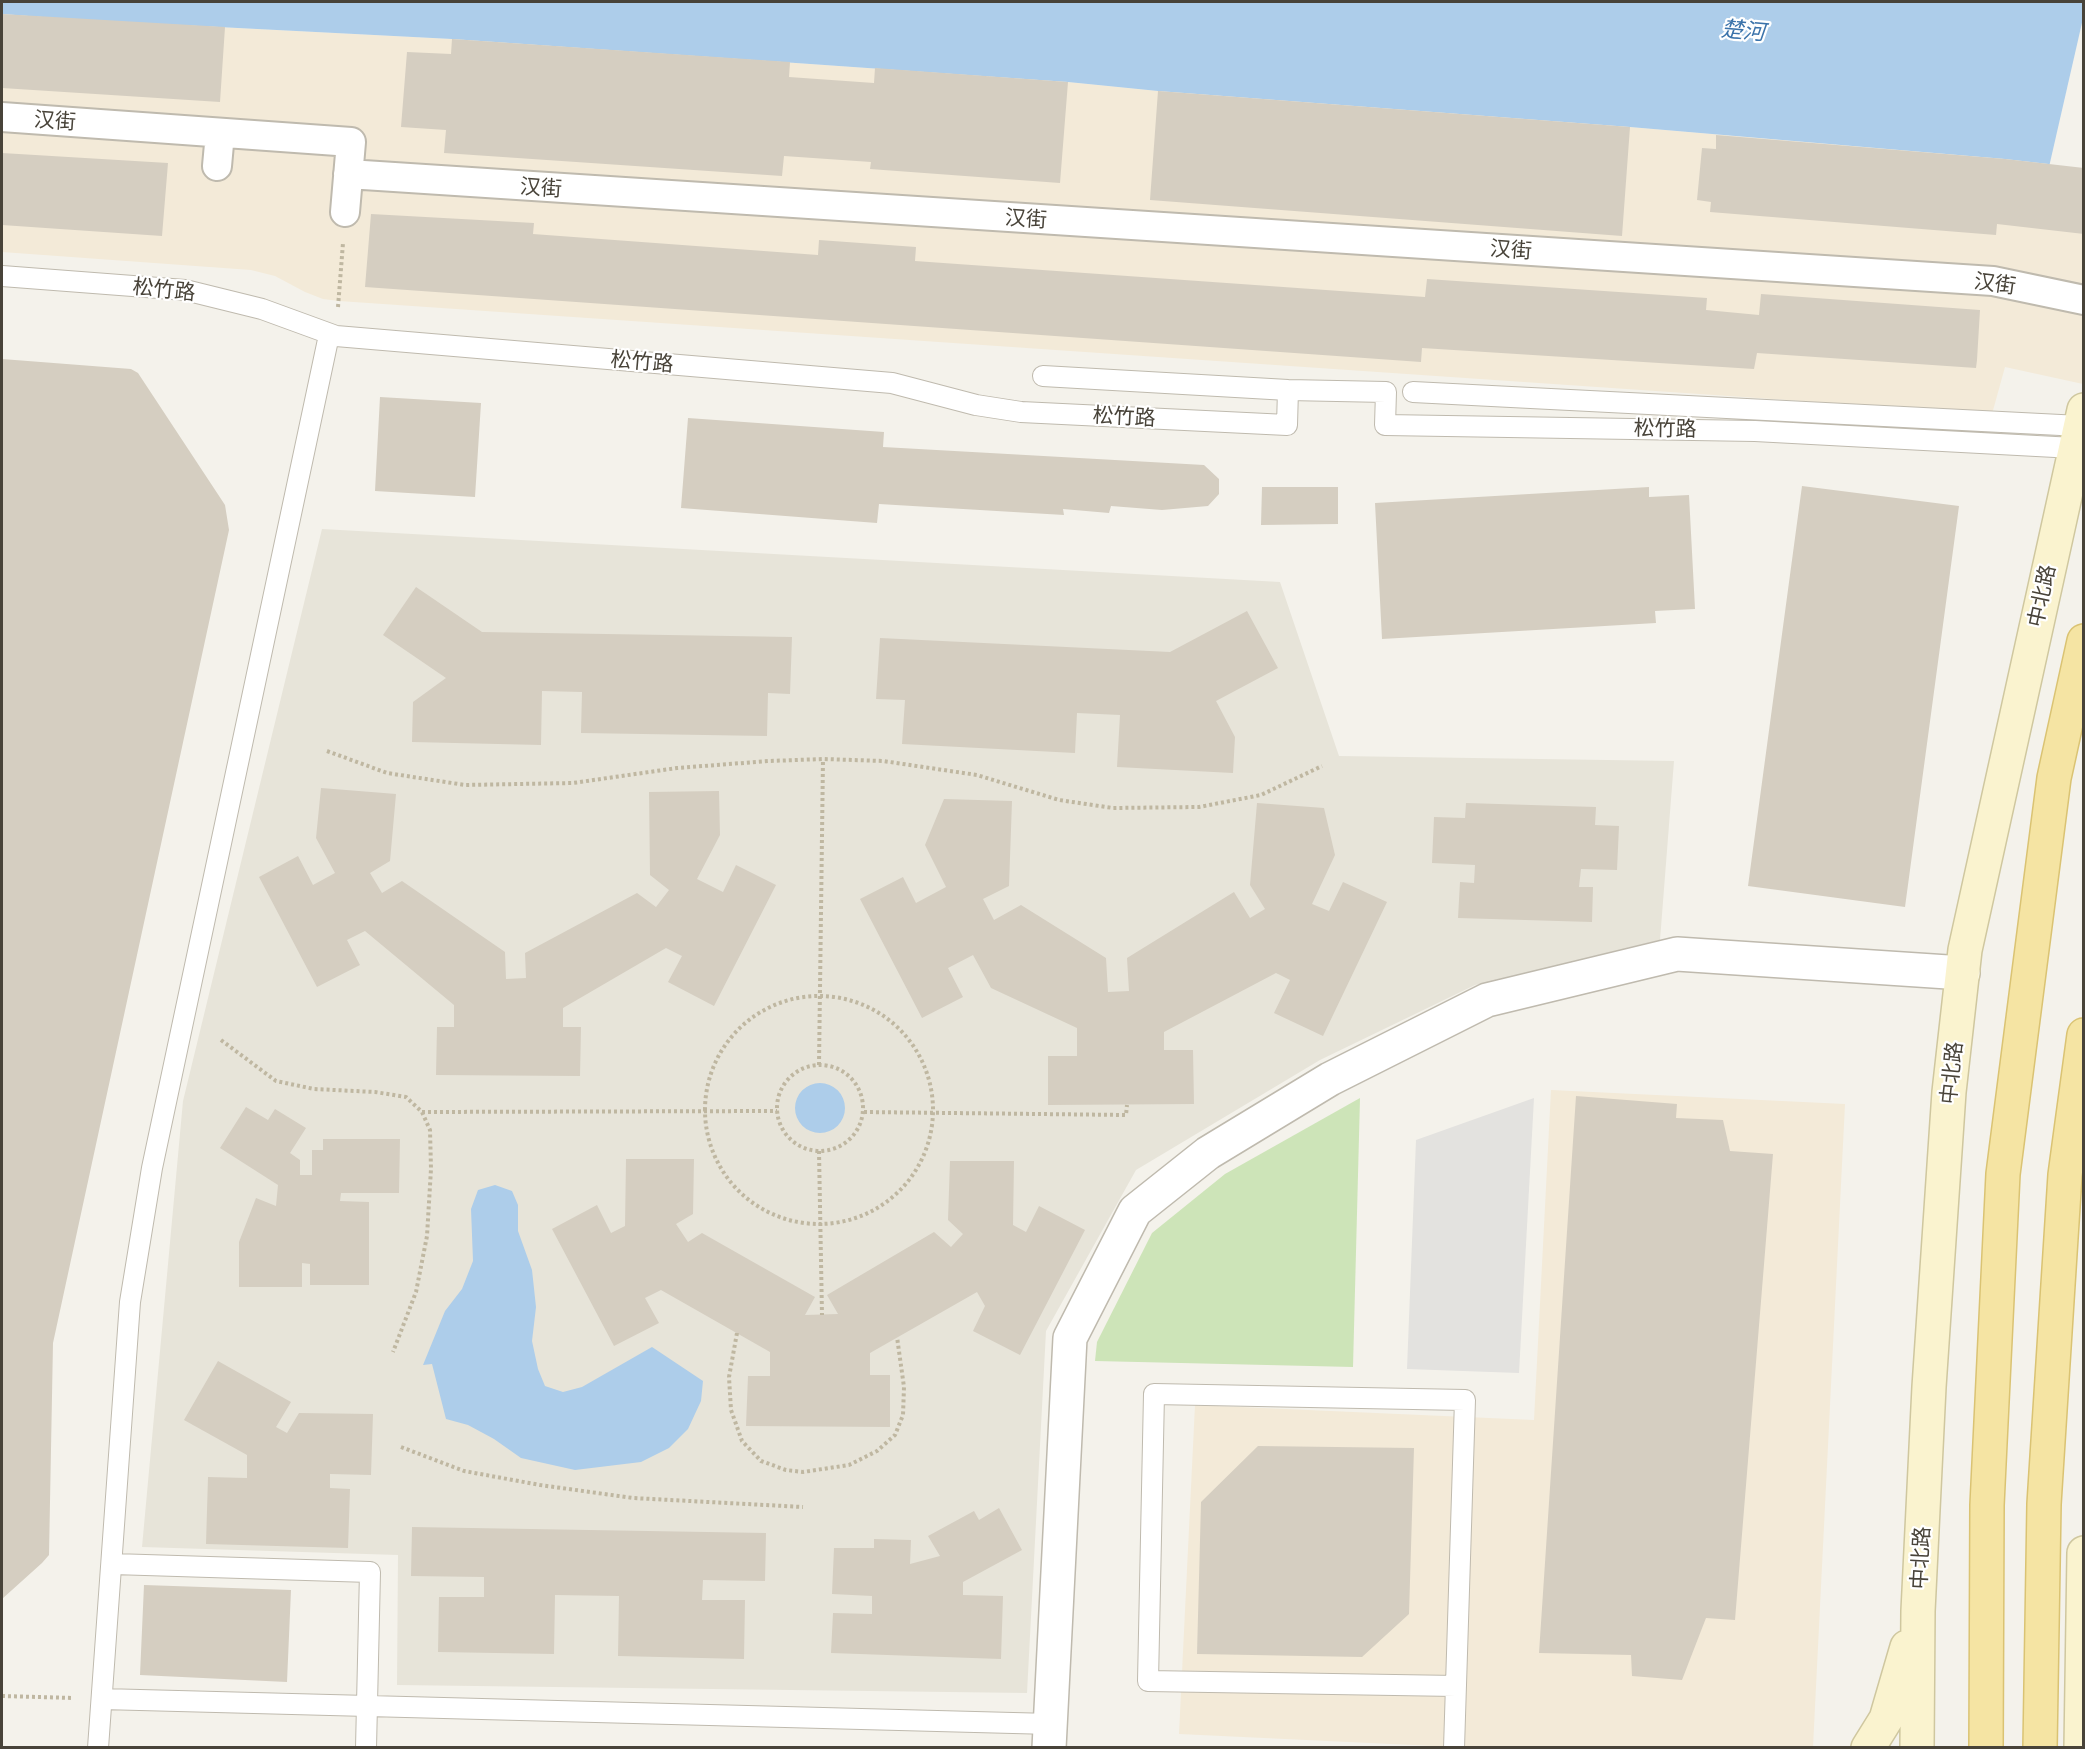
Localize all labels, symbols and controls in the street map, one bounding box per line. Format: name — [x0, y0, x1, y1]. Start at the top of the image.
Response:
water label: 楚河 — [1720, 16, 1766, 46]
street label: 汉街 — [33, 107, 77, 135]
street label: 汉街 — [519, 174, 563, 202]
street label: 汉街 — [1004, 205, 1048, 233]
street label: 汉街 — [1489, 236, 1533, 264]
street label: 汉街 — [1972, 269, 2018, 299]
street label: 松竹路 — [131, 274, 197, 306]
street label: 松竹路 — [610, 347, 674, 377]
street label: 松竹路 — [1092, 403, 1156, 431]
street label: 松竹路 — [1633, 416, 1697, 442]
street label: 中北路 — [2023, 563, 2061, 629]
street label: 中北路 — [1936, 1040, 1968, 1106]
street label: 中北路 — [1907, 1526, 1935, 1590]

